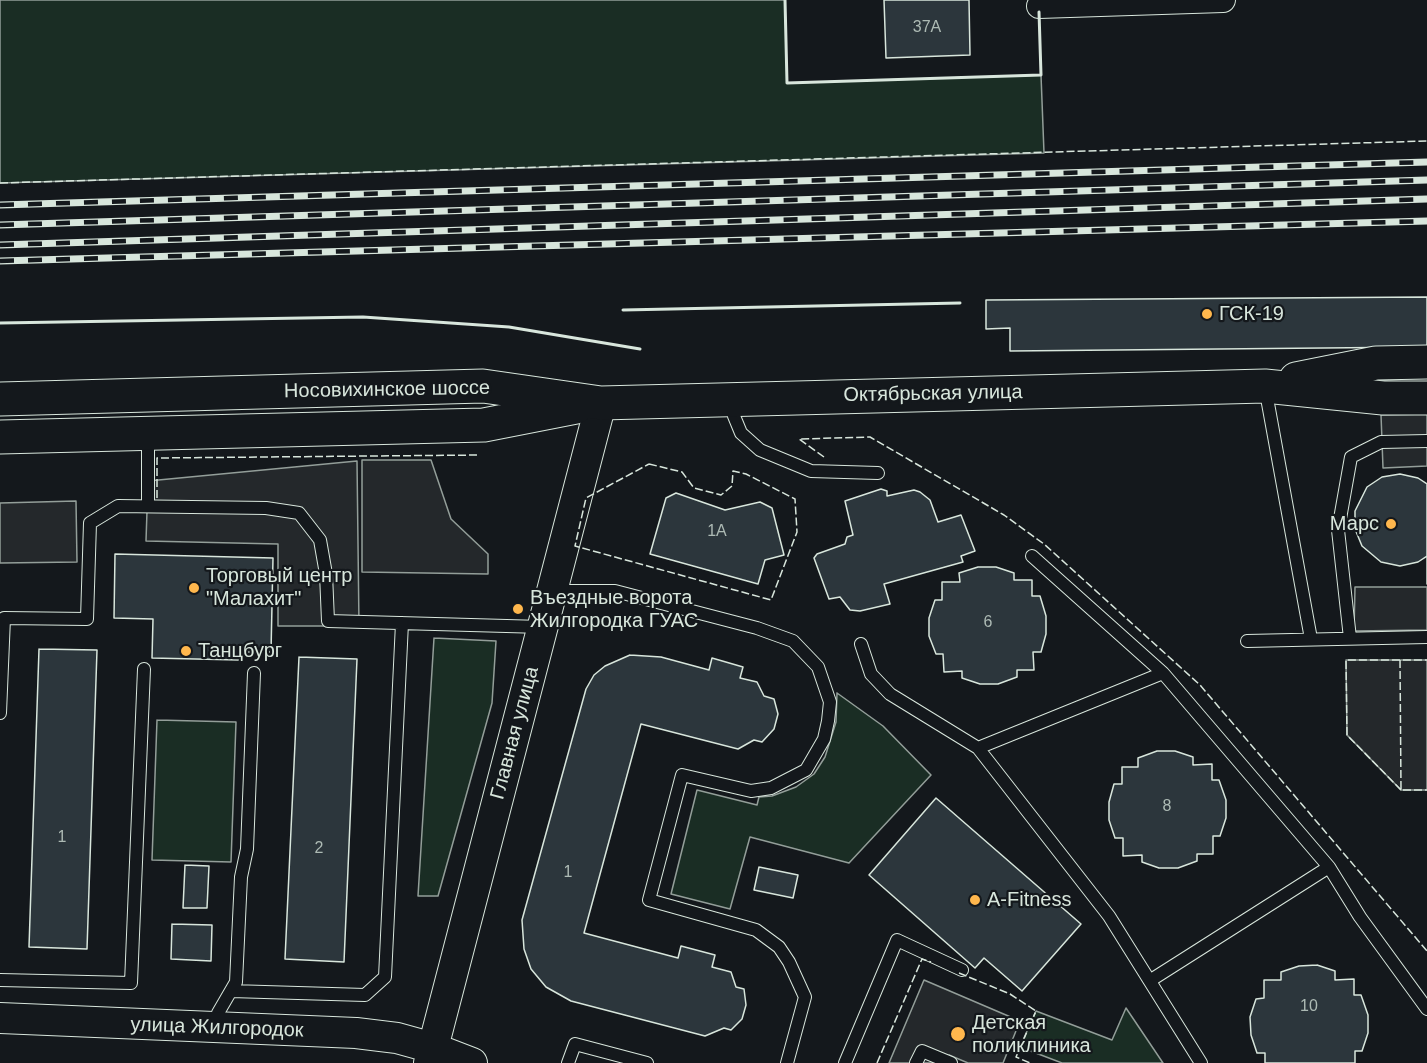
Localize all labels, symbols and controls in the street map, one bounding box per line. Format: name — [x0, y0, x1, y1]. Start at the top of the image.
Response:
house number: 37А — [913, 18, 941, 38]
place label: ГСК-19 — [1219, 302, 1284, 326]
marker: ГСК-19 — [1200, 307, 1214, 321]
street label: Носовихинское шоссе — [284, 376, 490, 404]
street label: Октябрьская улица — [843, 380, 1023, 408]
place label: Марс — [1330, 512, 1379, 536]
marker: Марс — [1384, 517, 1398, 531]
house number: 1А — [707, 522, 727, 542]
place label: Торговый центр "Малахит" — [206, 564, 352, 611]
marker: Торговый центр "Малахит" — [187, 581, 201, 595]
place label: Въездные ворота Жилгородка ГУАС — [530, 586, 698, 633]
marker: Въездные ворота Жилгородка ГУАС — [511, 602, 525, 616]
house number: 6 — [984, 613, 992, 633]
place label: Танцбург — [198, 639, 282, 663]
marker: Танцбург — [179, 644, 193, 658]
street label: Главная улица — [486, 664, 544, 802]
house number: 8 — [1163, 797, 1171, 817]
house number: 1 — [58, 828, 66, 848]
house number: 2 — [315, 839, 323, 859]
house number: 1 — [564, 863, 572, 883]
place label: A-Fitness — [987, 888, 1071, 912]
marker: A-Fitness — [968, 893, 982, 907]
house number: 10 — [1300, 997, 1318, 1017]
place label: Детская поликлиника — [972, 1011, 1091, 1058]
street label: улица Жилгородок — [130, 1013, 304, 1043]
marker: Детская поликлиника — [949, 1025, 967, 1043]

